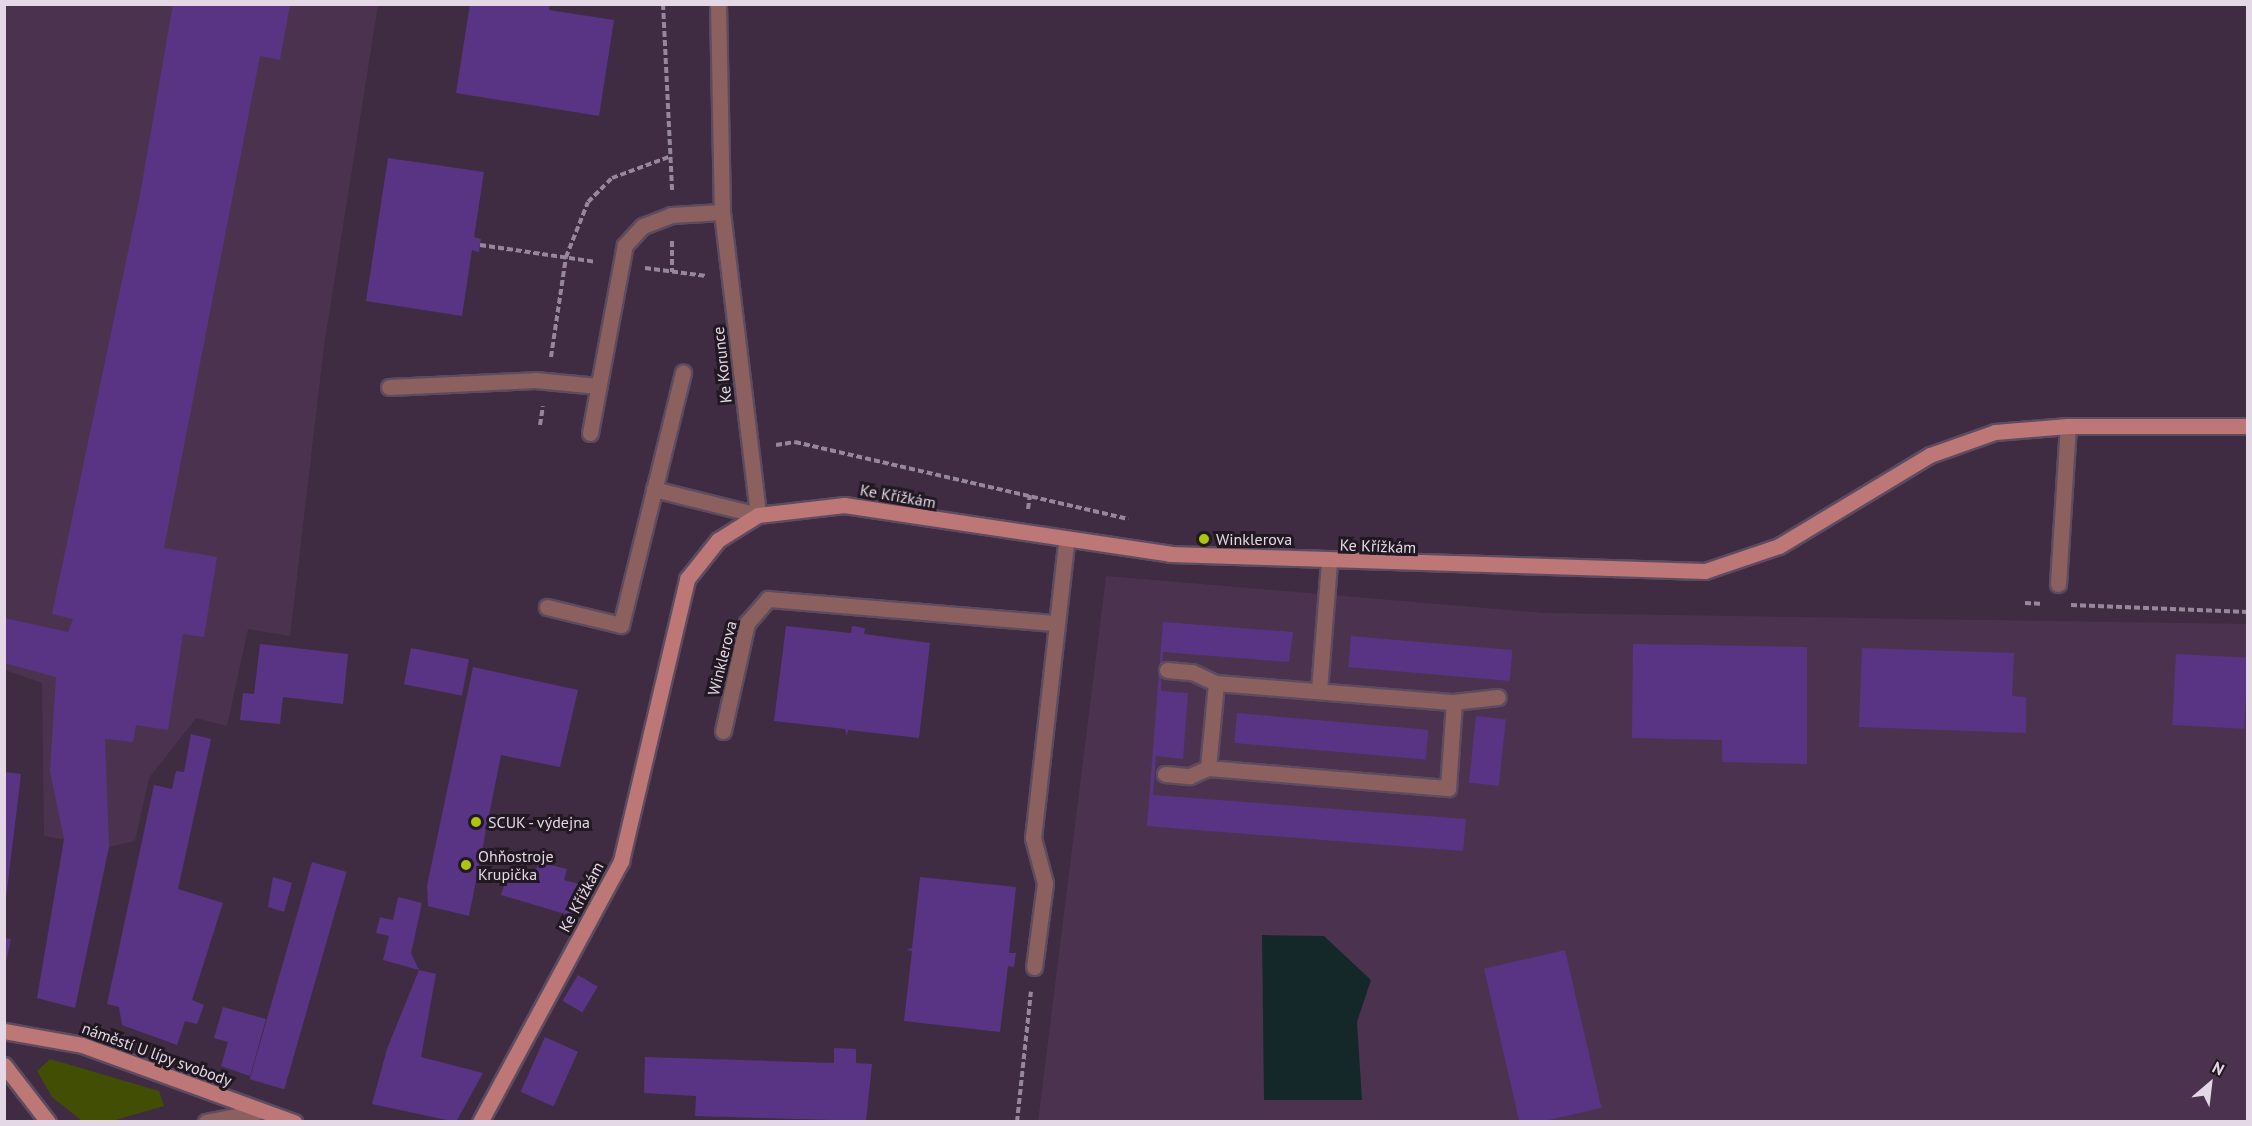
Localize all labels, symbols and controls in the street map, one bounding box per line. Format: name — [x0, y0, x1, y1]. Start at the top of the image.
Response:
street label: Ke Korunce — [708, 326, 736, 404]
street label: Ke Křížkám — [859, 480, 937, 512]
place label: Winklerova — [1216, 529, 1292, 549]
marker: Winklerova — [1197, 532, 1211, 546]
street label: Ke Křížkám — [1339, 535, 1417, 557]
street label: Winklerova — [703, 619, 741, 697]
place label: SCUK - výdejna — [488, 812, 593, 832]
marker: SCUK - výdejna — [469, 815, 483, 829]
place label: Ohňostroje Krupička — [478, 846, 554, 884]
marker: Ohňostroje Krupička — [459, 858, 473, 872]
street label: Ke Křížkám — [555, 859, 607, 935]
street label: náměstí U lípy svobody — [79, 1018, 235, 1090]
north arrow — [2180, 1054, 2240, 1114]
text: N — [2209, 1057, 2228, 1079]

